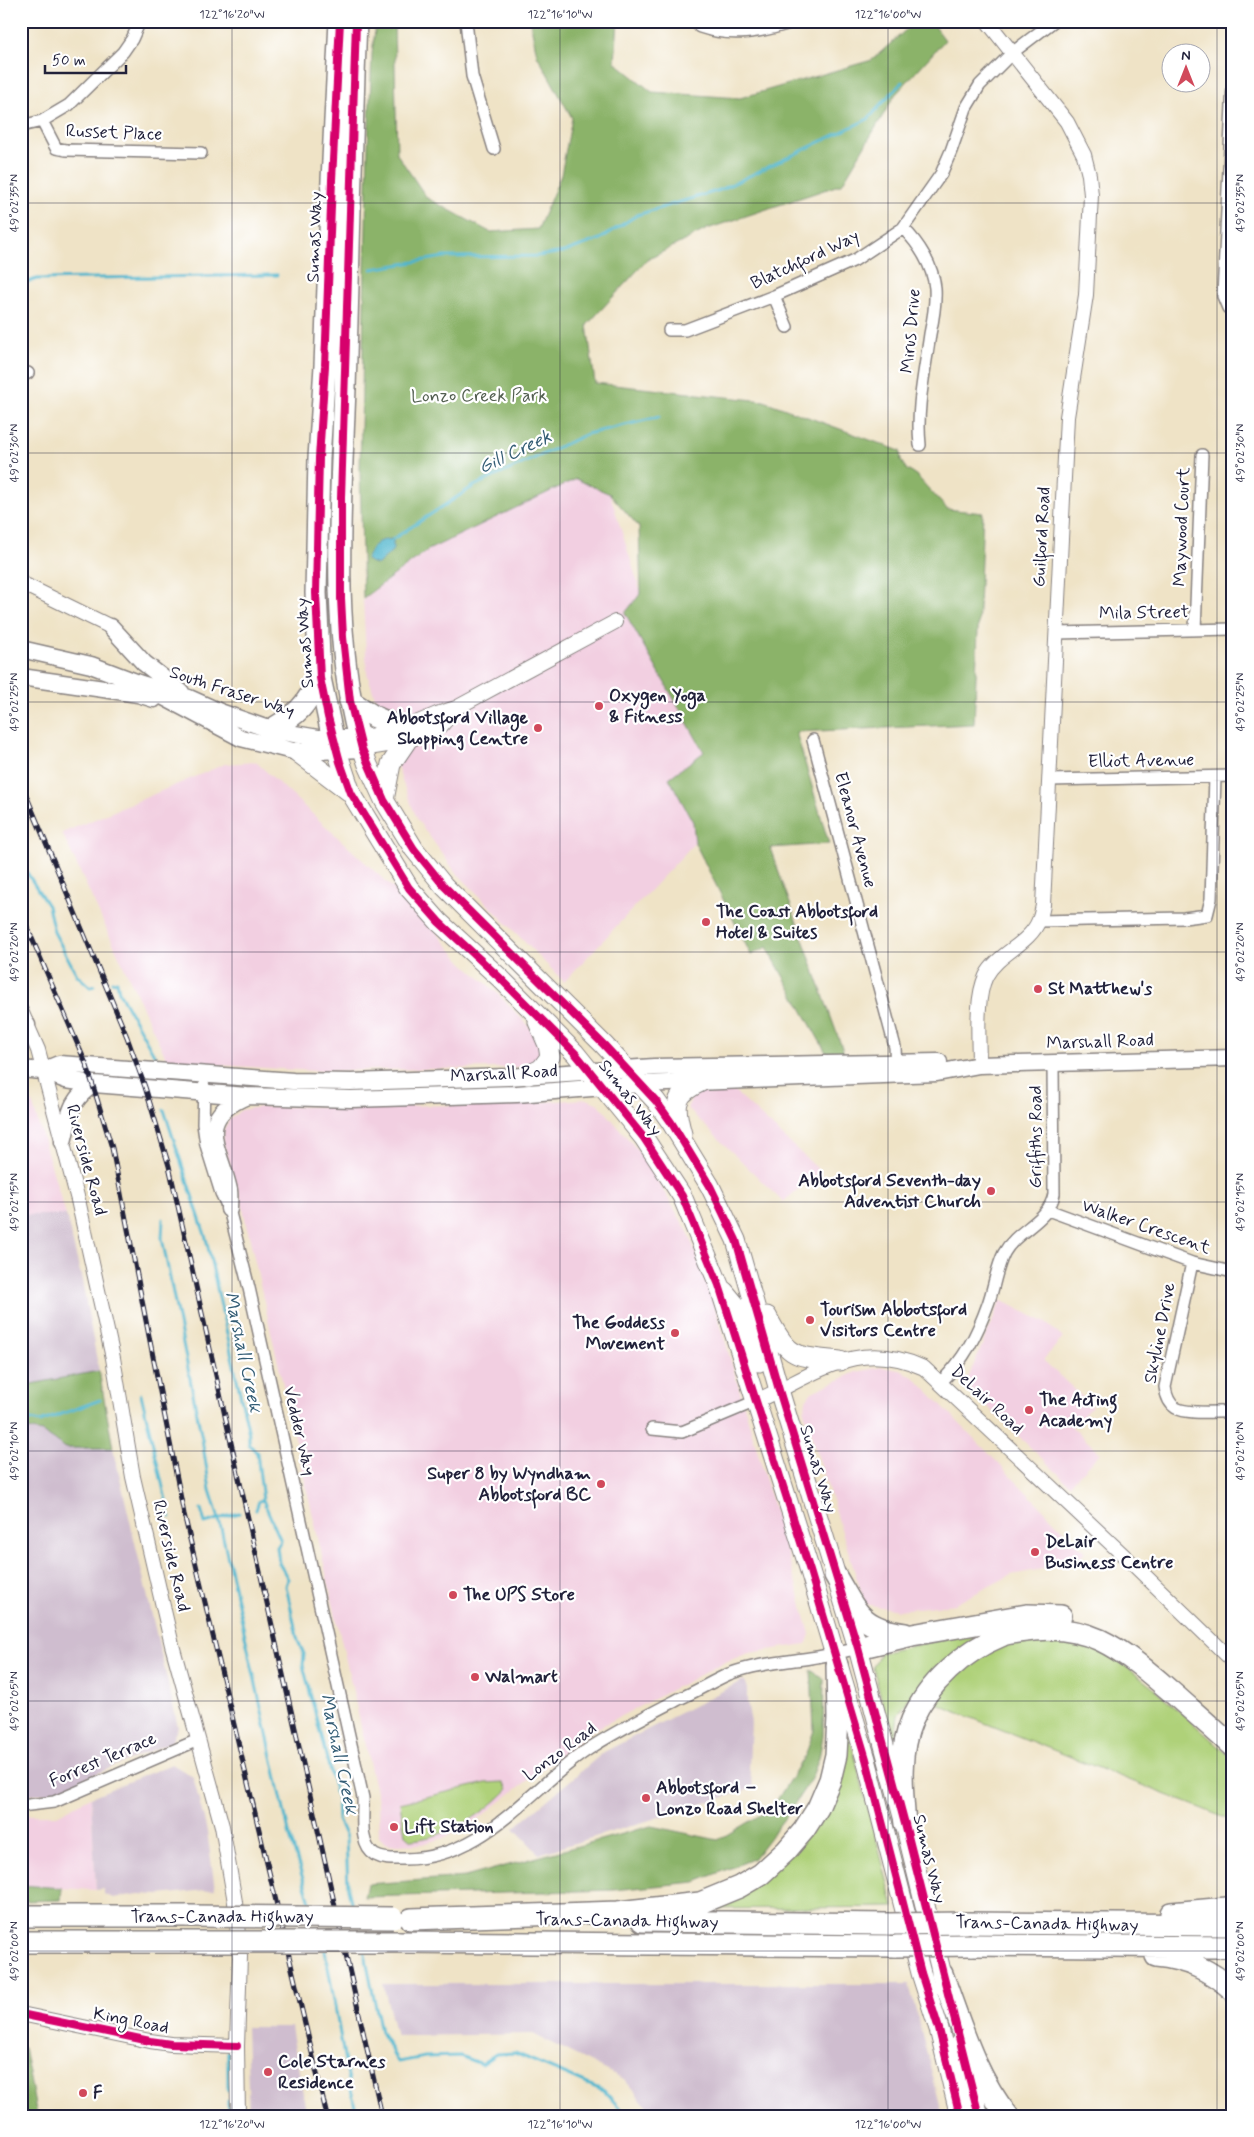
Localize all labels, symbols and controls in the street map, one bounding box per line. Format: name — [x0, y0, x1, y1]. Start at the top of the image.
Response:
text: 122°16'20"W — [199, 7, 265, 23]
text: 122°16'10"W — [528, 7, 593, 23]
text: 122°16'00"W — [855, 7, 921, 23]
scale bar — [45, 42, 126, 74]
north arrow — [1162, 42, 1212, 92]
text: N — [1181, 47, 1191, 65]
text: 50 m — [52, 51, 86, 71]
street label: Russet Place — [65, 119, 163, 147]
text: 49°02'35"N — [7, 174, 23, 232]
text: 49°02'35"N — [1233, 174, 1249, 232]
street label: Sumas Way — [301, 191, 329, 283]
street label: Blatchford Way — [747, 224, 864, 297]
street label: Mirus Drive — [895, 288, 927, 374]
park label: Lonzo Creek Park — [411, 384, 547, 408]
text: 49°02'30"N — [7, 424, 23, 482]
water label: Gill Creek — [474, 424, 556, 480]
text: 49°02'30"N — [1233, 424, 1249, 482]
street label: Maywood Court — [1168, 467, 1196, 587]
street label: Guilford Road — [1027, 486, 1059, 588]
street label: Sumas Way — [290, 597, 320, 689]
street label: Mila Street — [1099, 600, 1189, 626]
street label: South Fraser Way — [166, 660, 298, 724]
text: 49°02'25"N — [7, 673, 23, 731]
text: 49°02'25"N — [1233, 673, 1249, 731]
place label: Oxygen Yoga & Fitness — [609, 684, 706, 729]
marker: Oxygen Yoga & Fitness — [593, 700, 605, 712]
place label: Abbotsford Village Shopping Centre — [387, 706, 529, 751]
marker: Abbotsford Village Shopping Centre — [532, 722, 544, 734]
street label: Elliot Avenue — [1088, 748, 1194, 774]
street label: Eleanor Avenue — [828, 769, 882, 891]
place label: The Coast Abbotsford Hotel & Suites — [716, 900, 878, 945]
marker: The Coast Abbotsford Hotel & Suites — [700, 916, 712, 928]
text: 49°02'20"N — [7, 923, 23, 981]
text: 49°02'20"N — [1233, 923, 1249, 981]
place label: St Matthew's — [1048, 977, 1152, 1001]
marker: St Matthew's — [1032, 983, 1044, 995]
street label: Marshall Road — [1046, 1028, 1154, 1056]
street label: Sumas Way — [593, 1055, 667, 1141]
street label: Marshall Road — [450, 1059, 558, 1089]
street label: Griffiths Road — [1024, 1085, 1048, 1189]
street label: Riverside Road — [60, 1102, 112, 1218]
place label: Abbotsford Seventh-day Adventist Church — [798, 1169, 981, 1214]
text: 49°02'15"N — [7, 1173, 23, 1231]
text: 49°02'15"N — [1233, 1173, 1249, 1231]
marker: Abbotsford Seventh-day Adventist Church — [985, 1185, 997, 1197]
street label: Walker Crescent — [1078, 1194, 1214, 1260]
street label: Skyline Drive — [1138, 1280, 1182, 1386]
water label: Marshall Creek — [218, 1289, 268, 1416]
place label: Tourism Abbotsford Visitors Centre — [820, 1298, 967, 1343]
place label: The Goddess Movement — [572, 1311, 665, 1356]
marker: Tourism Abbotsford Visitors Centre — [804, 1314, 816, 1326]
marker: The Goddess Movement — [669, 1327, 681, 1339]
street label: DeLair Road — [945, 1360, 1029, 1440]
street label: Vedder Way — [277, 1384, 321, 1478]
place label: The Acting Academy — [1039, 1388, 1118, 1433]
marker: The Acting Academy — [1023, 1404, 1035, 1416]
text: 49°02'10"N — [7, 1422, 23, 1480]
street label: Sumas Way — [793, 1422, 843, 1516]
text: 49°02'10"N — [1233, 1422, 1249, 1480]
place label: Super 8 by Wyndham Abbotsford BC — [427, 1462, 591, 1509]
marker: Super 8 by Wyndham Abbotsford BC — [595, 1478, 607, 1490]
street label: Riverside Road — [146, 1498, 196, 1614]
place label: DeLair Business Centre — [1045, 1530, 1173, 1575]
marker: DeLair Business Centre — [1029, 1546, 1041, 1558]
place label: The UPS Store — [463, 1583, 575, 1607]
marker: The UPS Store — [447, 1589, 459, 1601]
place label: Walmart — [484, 1665, 558, 1689]
text: 49°02'05"N — [7, 1671, 23, 1731]
marker: Walmart — [469, 1671, 481, 1683]
text: 49°02'05"N — [1233, 1671, 1249, 1731]
water label: Marshall Creek — [314, 1691, 364, 1818]
street label: Lonzo Road — [518, 1717, 602, 1787]
street label: Forrest Terrace — [46, 1727, 160, 1793]
place label: Abbotsford – Lonzo Road Shelter — [656, 1776, 803, 1821]
marker: Abbotsford – Lonzo Road Shelter — [640, 1792, 652, 1804]
street label: Sumas Way — [906, 1812, 952, 1906]
place label: Lift Station — [404, 1815, 494, 1839]
marker: Lift Station — [388, 1821, 400, 1833]
street label: Trans-Canada Highway — [130, 1905, 314, 1931]
street label: Trans-Canada Highway — [535, 1907, 719, 1937]
street label: Trans-Canada Highway — [955, 1910, 1139, 1940]
text: 49°02'00"N — [7, 1921, 23, 1981]
text: 49°02'00"N — [1233, 1921, 1249, 1981]
street label: King Road — [91, 2002, 171, 2041]
place label: Cole Starnes Residence — [278, 2050, 385, 2095]
marker: Cole Starnes Residence — [262, 2066, 274, 2078]
place label: F — [93, 2081, 103, 2105]
marker: F — [77, 2087, 89, 2099]
text: 122°16'20"W — [199, 2117, 265, 2133]
text: 122°16'10"W — [528, 2117, 593, 2133]
text: 122°16'00"W — [855, 2117, 921, 2133]

